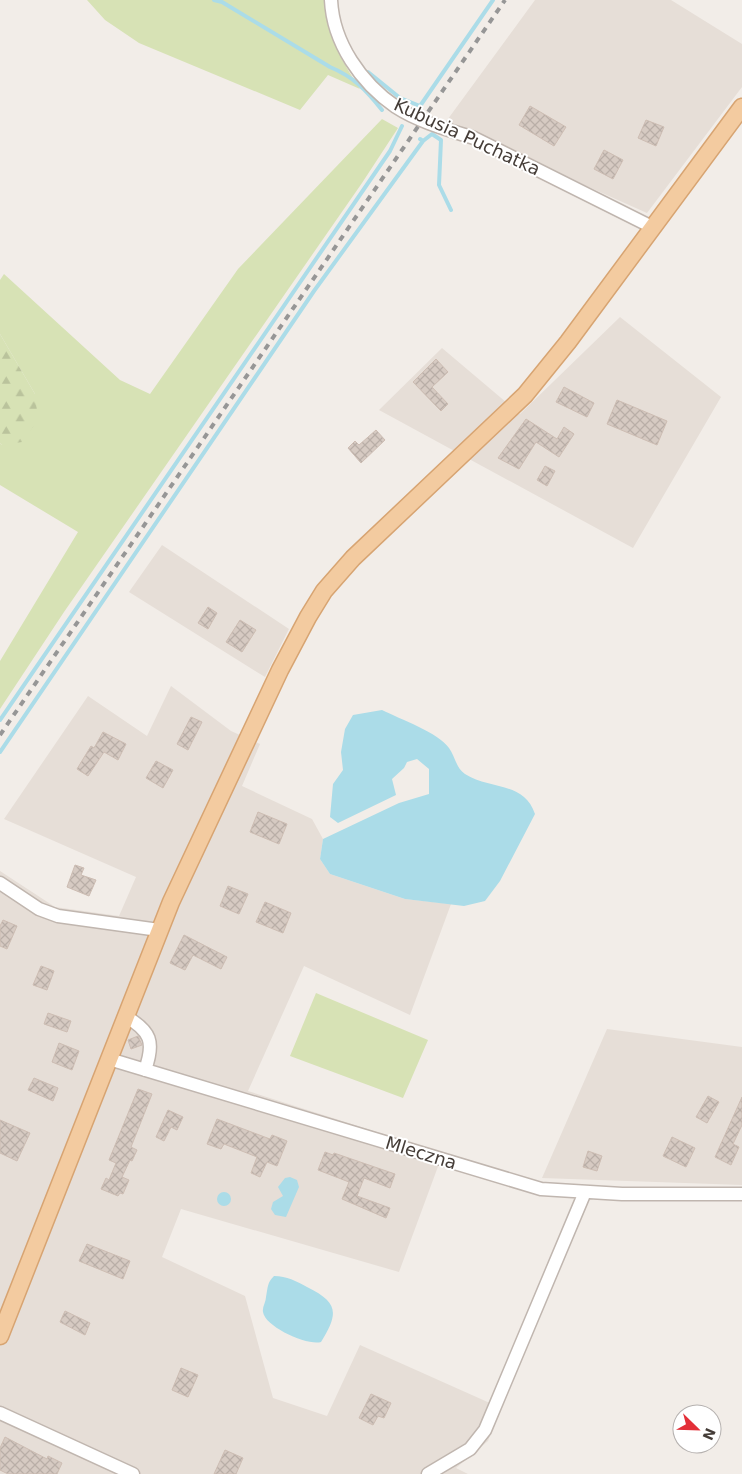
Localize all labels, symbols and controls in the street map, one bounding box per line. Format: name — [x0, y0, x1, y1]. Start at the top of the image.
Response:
street label: Kubusia Puchatka — [391, 93, 544, 180]
street label: Mleczna — [383, 1132, 459, 1173]
north arrow — [672, 1404, 722, 1454]
text: N — [699, 1426, 719, 1443]

